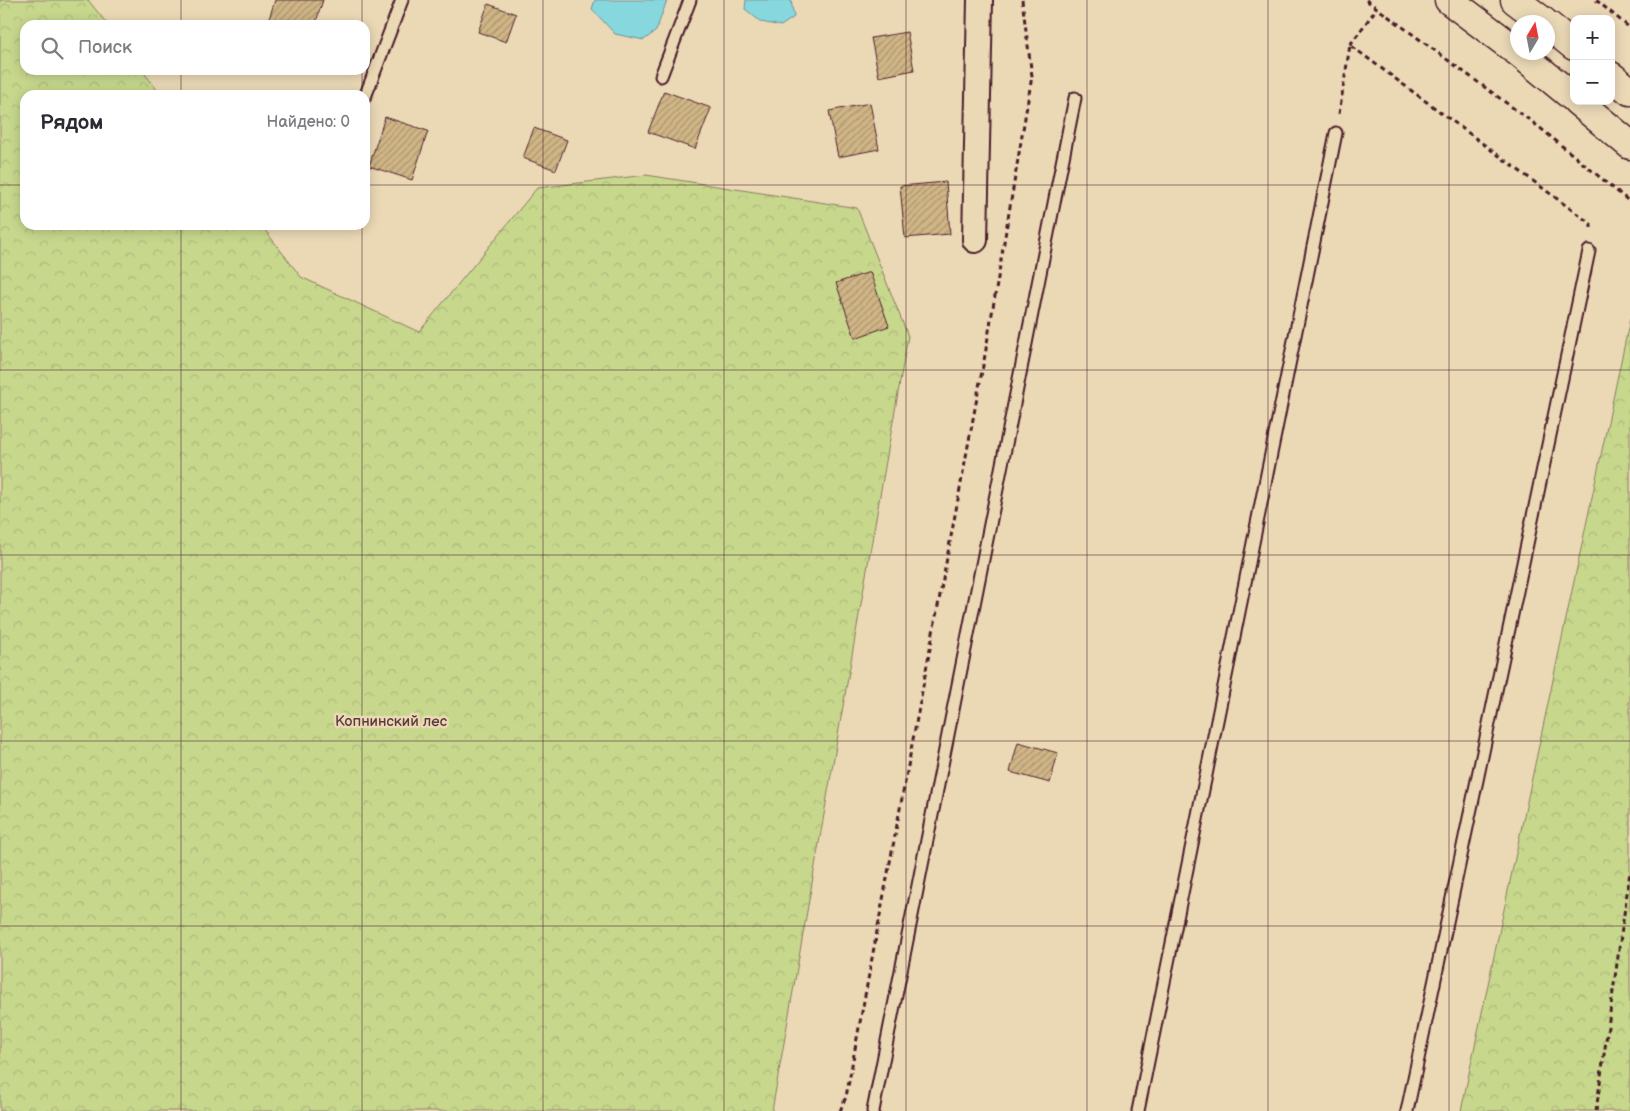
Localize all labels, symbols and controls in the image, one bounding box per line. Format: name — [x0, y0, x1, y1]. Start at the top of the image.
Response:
north arrow — [1510, 15, 1555, 60]
map controls — [1570, 15, 1615, 105]
button: + — [1570, 15, 1615, 60]
search box — [20, 20, 370, 75]
icon: search — [38, 34, 66, 62]
text: Поиск — [78, 36, 132, 59]
button: − — [1570, 60, 1615, 105]
text: Рядом — [40, 110, 103, 135]
text: Найдено: 0 — [267, 113, 350, 132]
park label: Копнинский лес — [335, 712, 448, 731]

